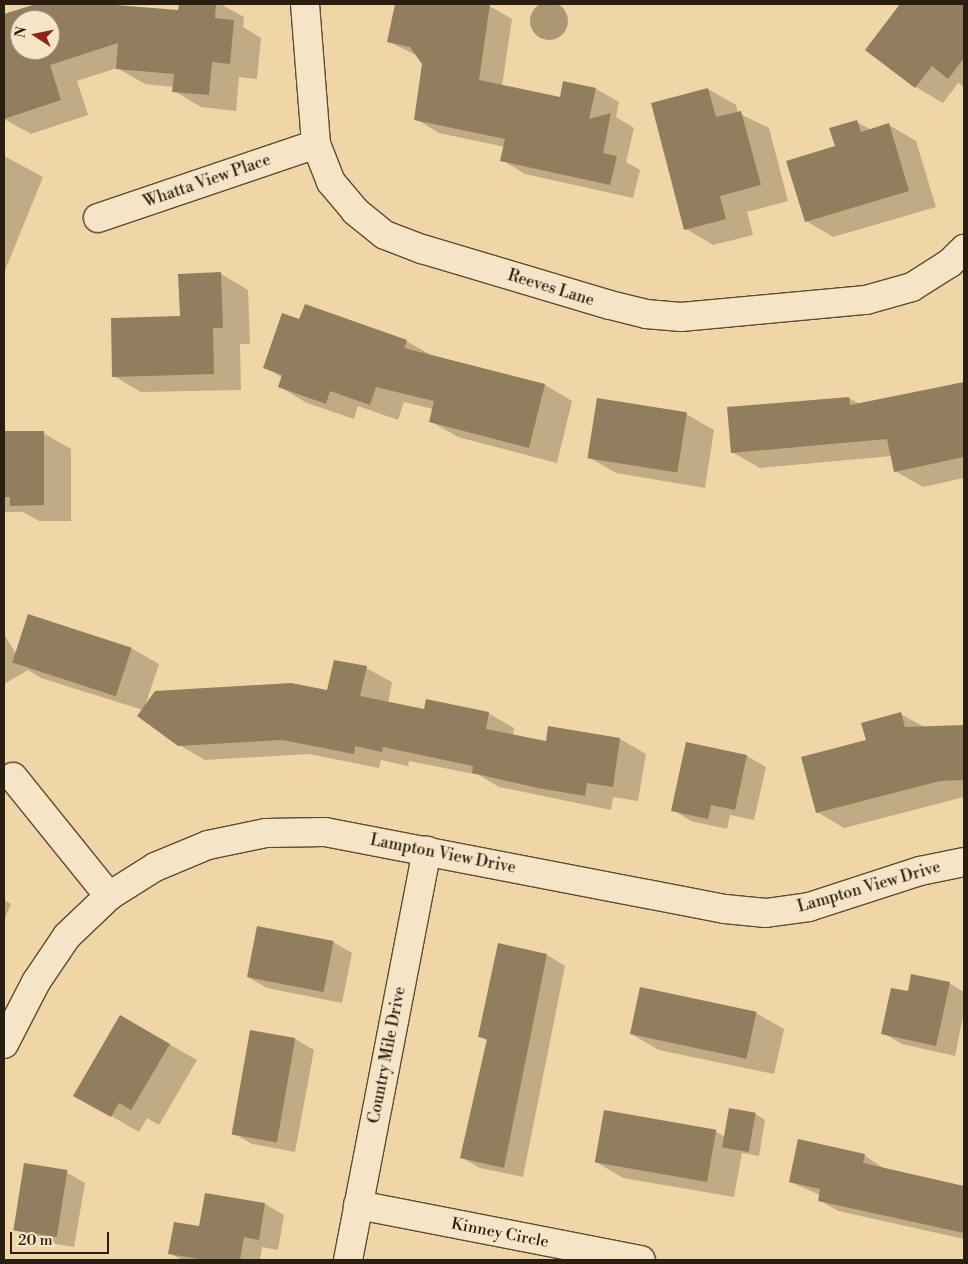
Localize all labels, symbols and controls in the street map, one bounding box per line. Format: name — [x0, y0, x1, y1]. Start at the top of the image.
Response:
north arrow — [10, 10, 60, 60]
text: N — [11, 25, 31, 39]
street label: Whatta View Place — [141, 150, 273, 212]
street label: Reeves Lane — [505, 266, 597, 310]
street label: Lampton View Drive — [368, 830, 518, 878]
street label: Lampton View Drive — [795, 857, 943, 917]
street label: Country Mile Drive — [364, 985, 410, 1125]
street label: Kinney Circle — [450, 1214, 550, 1252]
scale bar — [12, 1222, 111, 1254]
text: 20 m — [18, 1231, 53, 1250]

